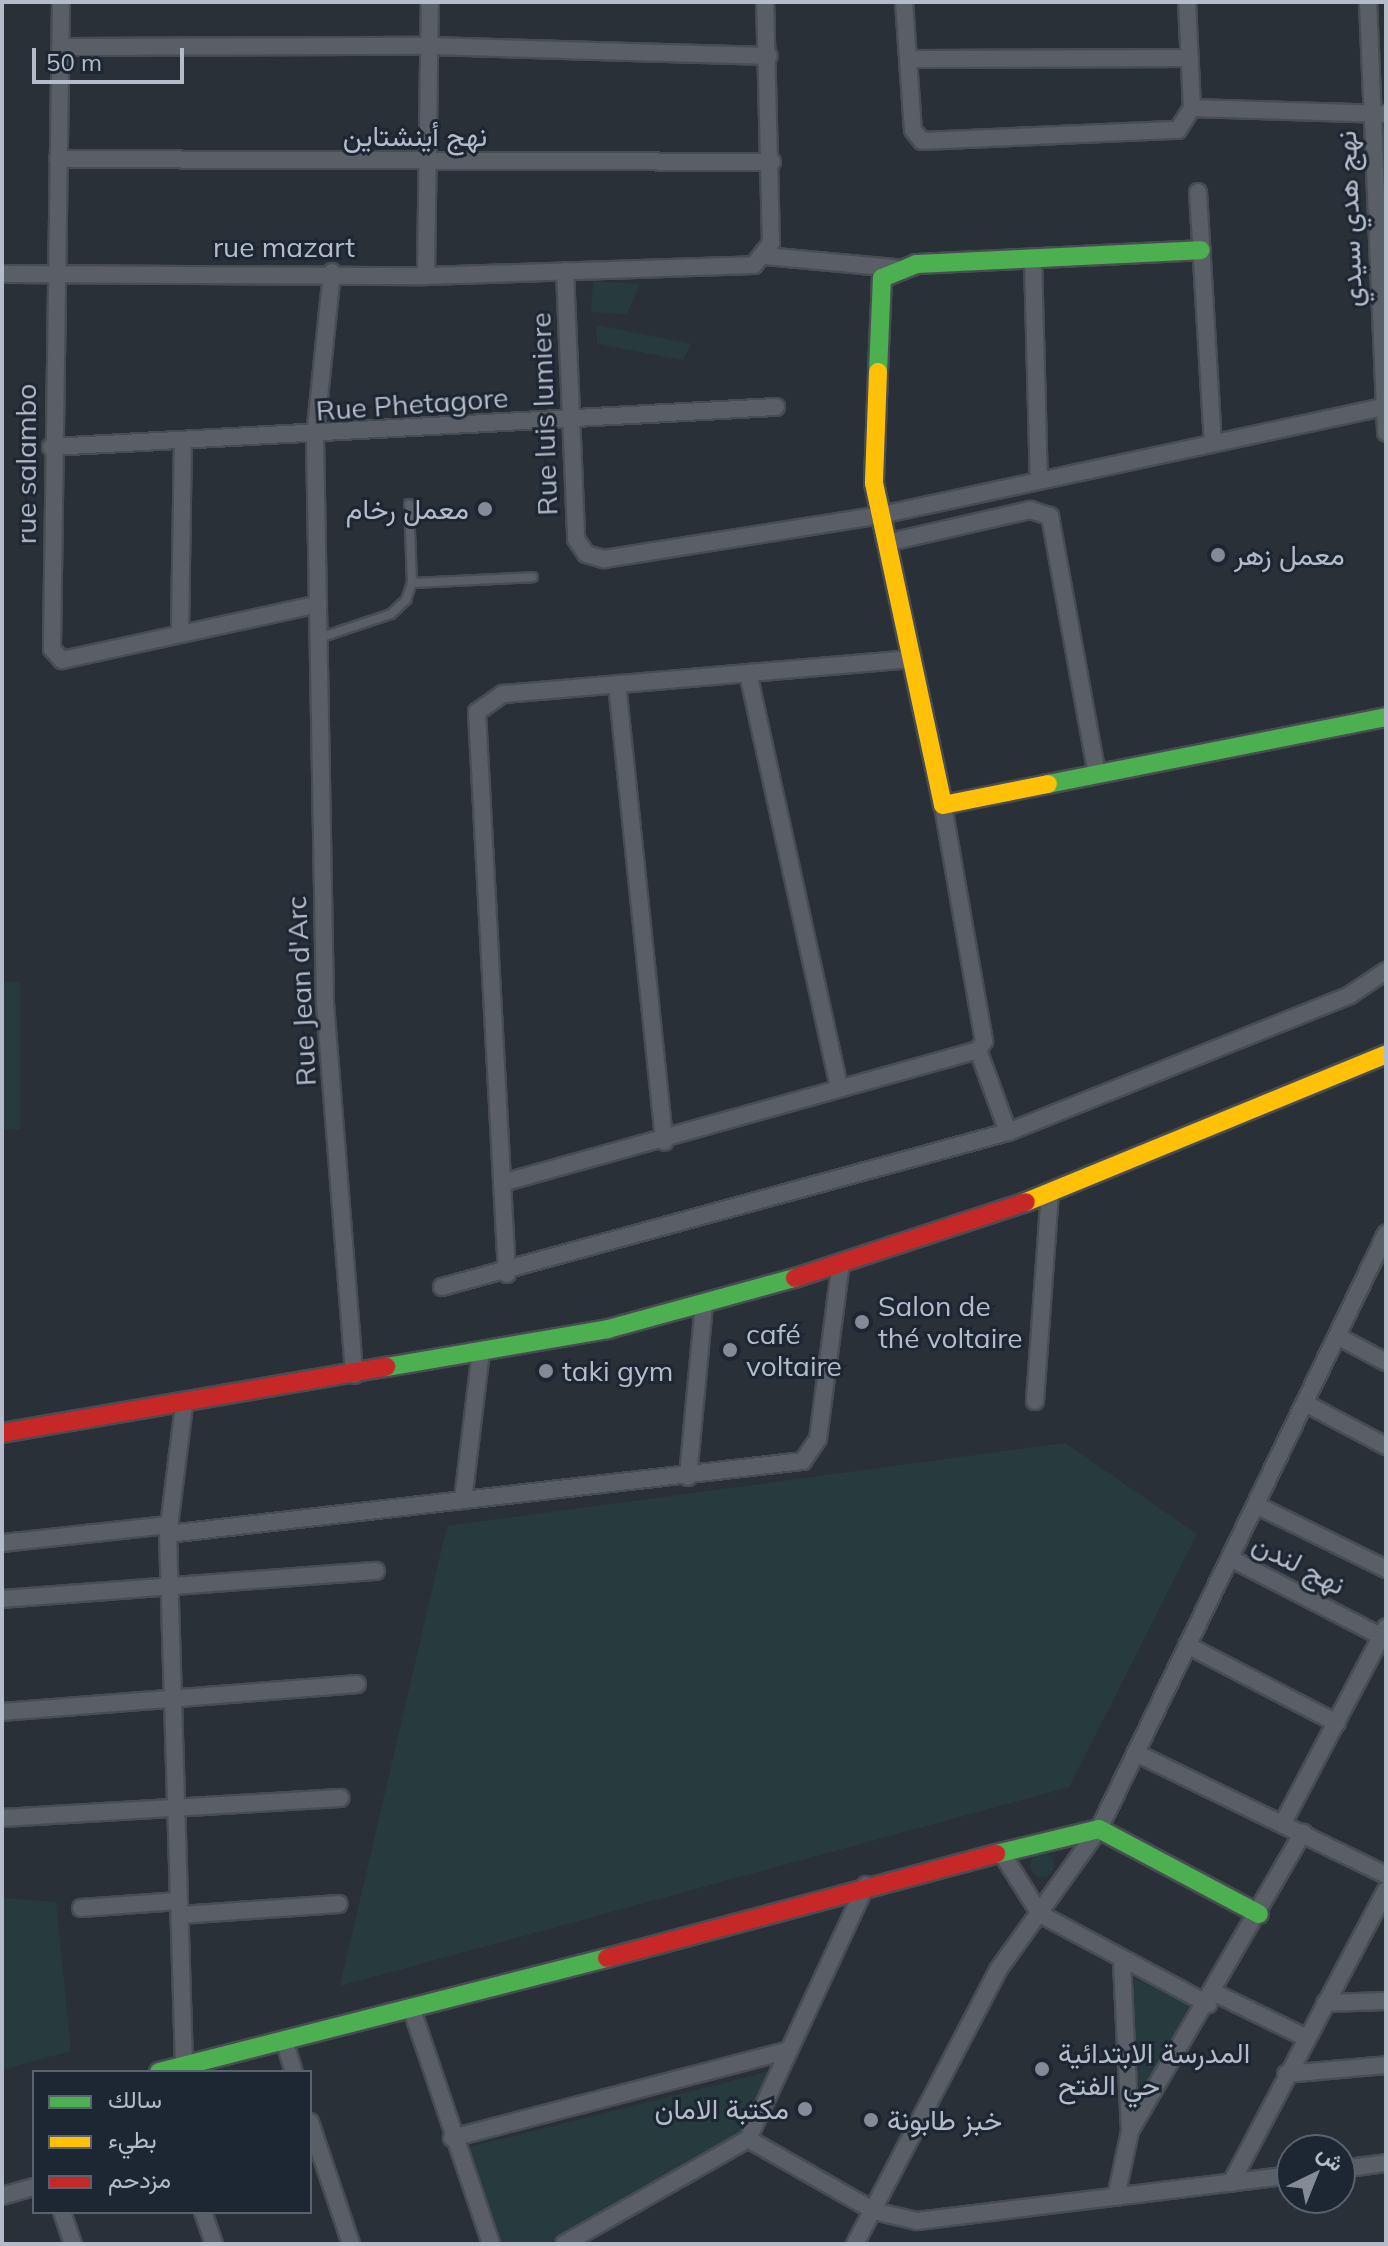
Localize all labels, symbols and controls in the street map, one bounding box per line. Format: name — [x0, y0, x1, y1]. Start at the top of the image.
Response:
scale bar — [36, 32, 188, 82]
text: 50 m — [46, 47, 102, 77]
street label: نهج أينشتاين — [343, 119, 487, 153]
street label: نهج هدي سيدي — [1329, 130, 1369, 308]
street label: rue mazart — [213, 230, 355, 264]
street label: Rue luis lumiere — [524, 312, 564, 516]
street label: Rue Phetagore — [315, 381, 509, 427]
street label: rue salambo — [9, 384, 43, 544]
place label: معمل رخام — [346, 492, 469, 526]
marker: معمل رخام — [476, 500, 494, 518]
place label: معمل زهر — [1234, 538, 1345, 572]
marker: معمل زهر — [1209, 546, 1227, 564]
street label: Rue Jean d'Arc — [279, 895, 323, 1087]
place label: Salon de thé voltaire — [878, 1289, 1023, 1355]
marker: Salon de thé voltaire — [853, 1313, 871, 1331]
place label: café voltaire — [746, 1317, 842, 1383]
marker: café voltaire — [721, 1341, 739, 1359]
place label: taki gym — [562, 1354, 673, 1388]
marker: taki gym — [537, 1362, 555, 1380]
street label: نهج لندن — [1247, 1526, 1351, 1602]
place label: المدرسة الابتدائية حي الفتح — [1058, 2036, 1250, 2102]
marker: المدرسة الابتدائية حي الفتح — [1033, 2060, 1051, 2078]
legend — [32, 2070, 312, 2214]
text: سالك — [108, 2084, 162, 2114]
place label: مكتبة الامان — [655, 2092, 789, 2126]
marker: مكتبة الامان — [796, 2100, 814, 2118]
place label: خبز طابونة — [887, 2103, 1002, 2137]
marker: خبز طابونة — [862, 2111, 880, 2129]
text: بطيء — [108, 2124, 157, 2154]
north arrow — [1276, 2134, 1356, 2214]
text: ش — [1312, 2139, 1350, 2177]
text: مزدحم — [108, 2164, 171, 2194]

